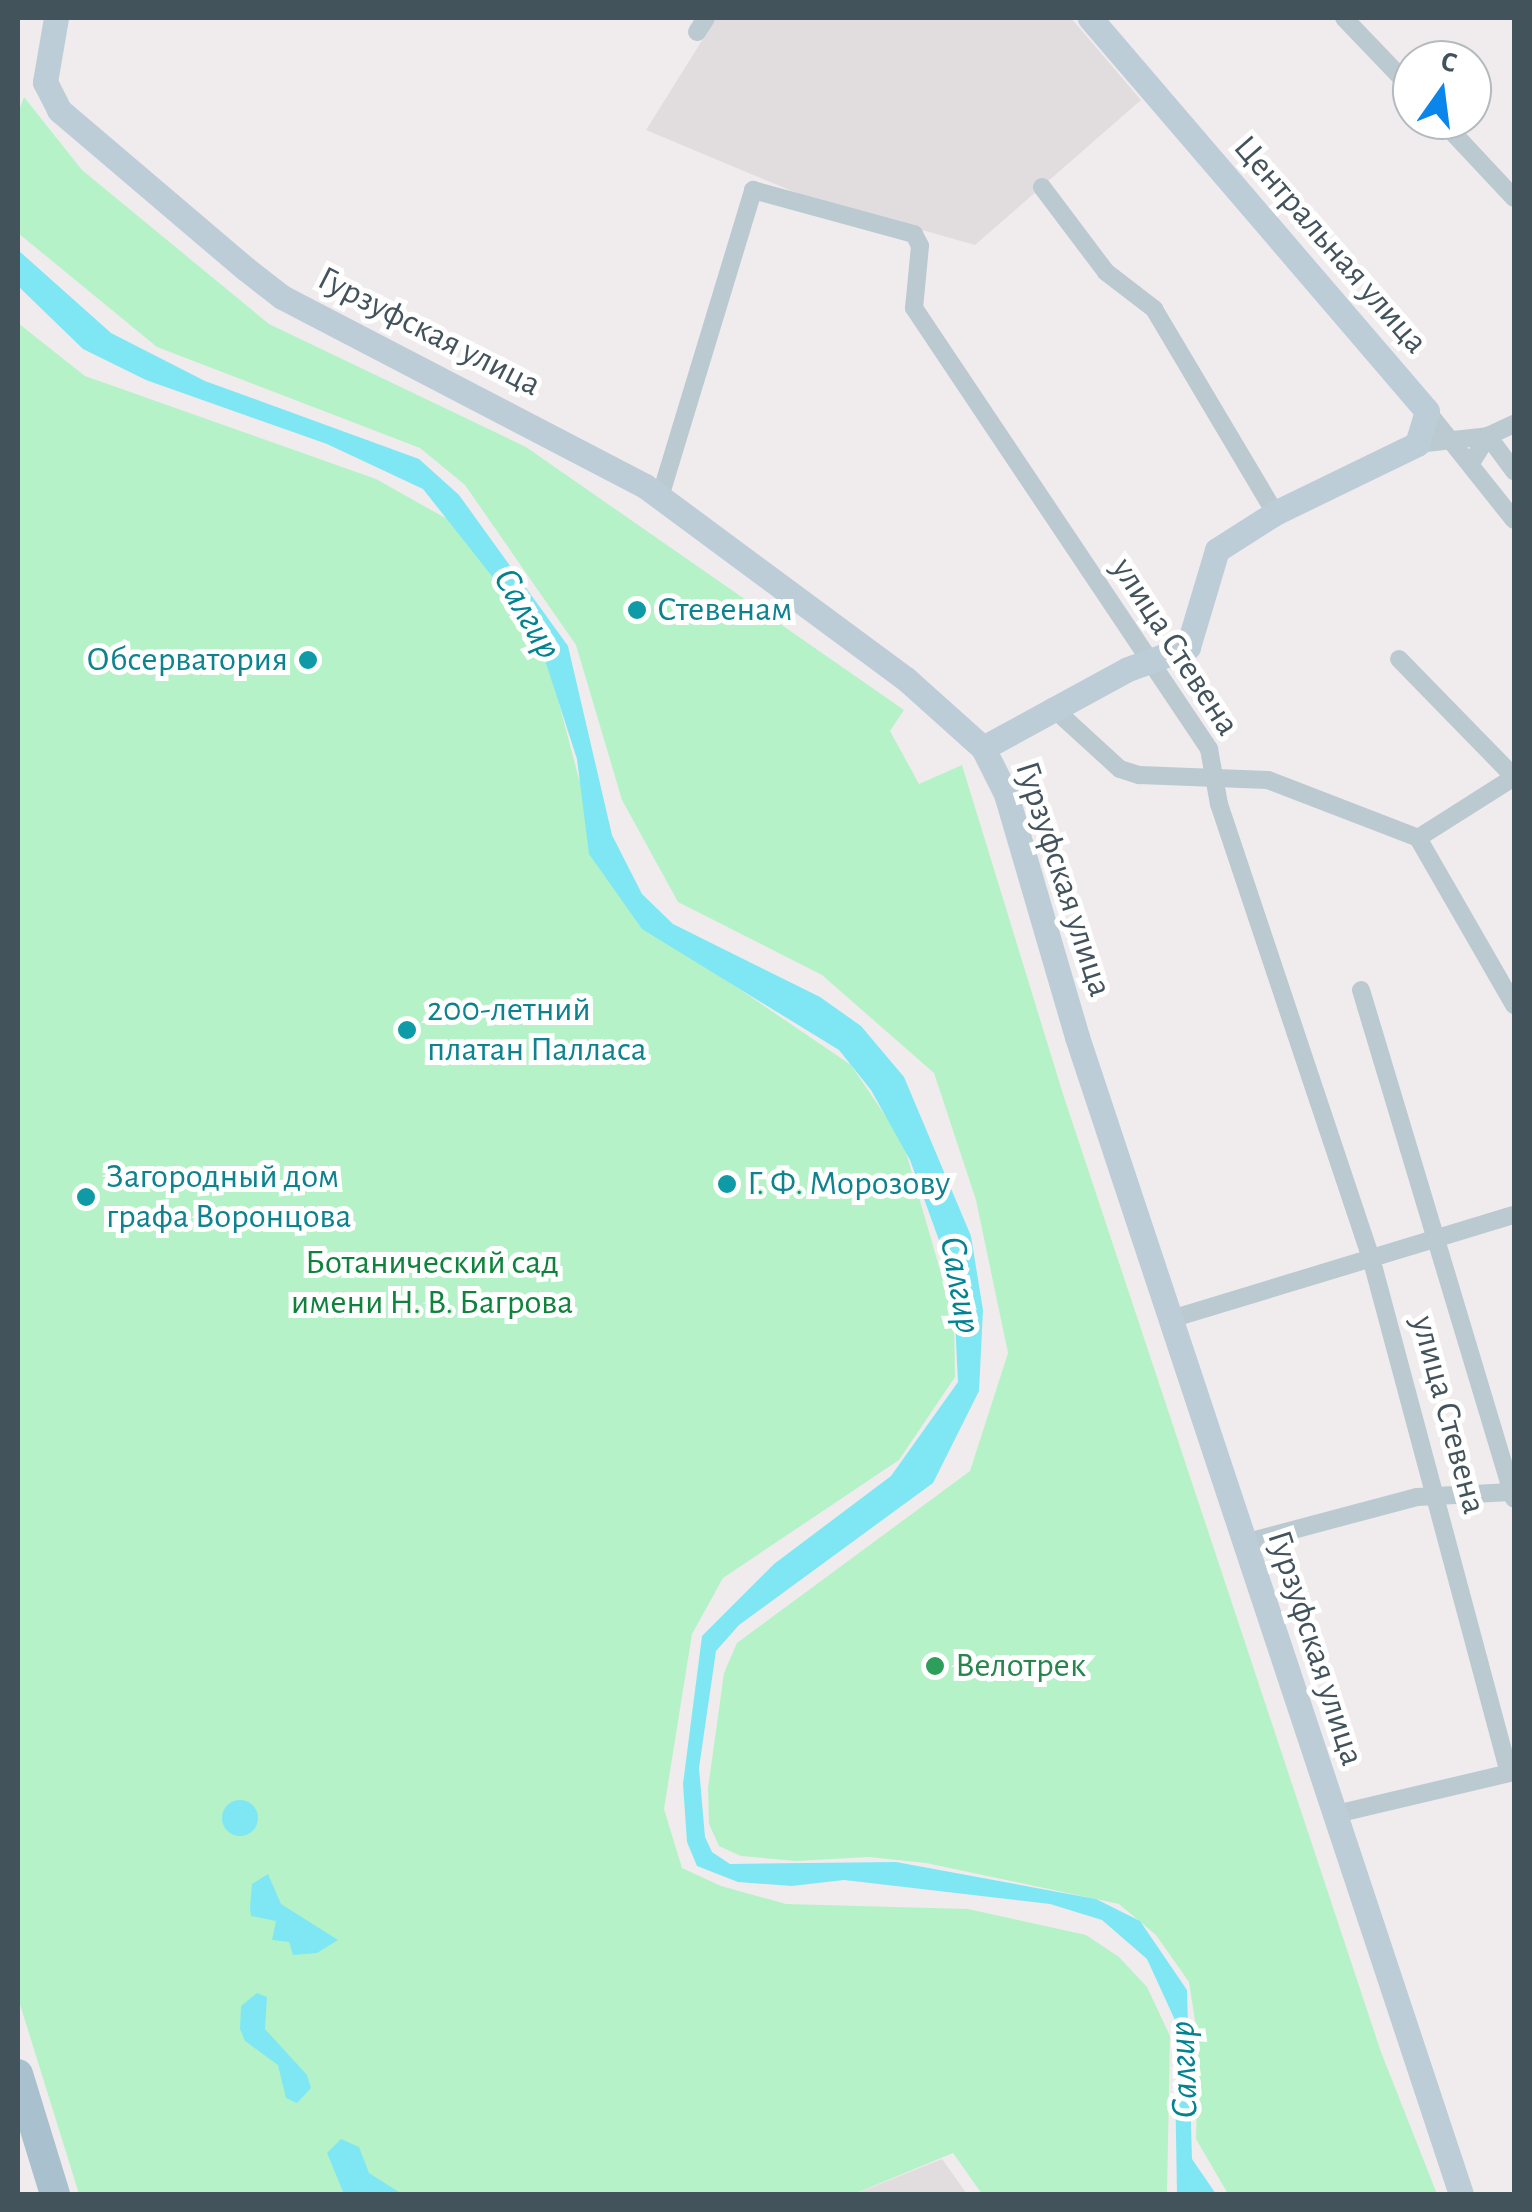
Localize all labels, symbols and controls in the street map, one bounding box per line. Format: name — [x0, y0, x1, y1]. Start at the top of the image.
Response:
north arrow — [1392, 40, 1492, 140]
text: С — [1438, 47, 1460, 78]
street label: Центральная улица — [1224, 127, 1436, 363]
street label: Гурзуфская улица — [310, 258, 548, 406]
street label: улица Стевена — [1102, 550, 1248, 744]
water label: Салгир — [482, 560, 570, 668]
place label: Стевенам — [657, 589, 792, 631]
marker: Стевенам — [626, 599, 648, 621]
place label: Обсерватория — [86, 639, 288, 681]
marker: Обсерватория — [297, 649, 319, 671]
street label: Гурзуфская улица — [1005, 756, 1121, 1002]
place label: 200-летний платан Палласа — [427, 989, 647, 1071]
marker: 200-летний платан Палласа — [396, 1019, 418, 1041]
place label: Загородный дом графа Воронцова — [106, 1156, 352, 1238]
place label: Г. Ф. Морозову — [747, 1163, 950, 1205]
marker: Г. Ф. Морозову — [716, 1173, 738, 1195]
marker: Загородный дом графа Воронцова — [75, 1186, 97, 1208]
water label: Салгир — [928, 1233, 990, 1337]
park label: Ботанический сад имени Н. В. Багрова — [291, 1242, 573, 1324]
street label: улица Стевена — [1401, 1311, 1495, 1519]
street label: Гурзуфская улица — [1257, 1525, 1373, 1771]
place label: Велотрек — [955, 1645, 1086, 1687]
marker: Велотрек — [924, 1655, 946, 1677]
water label: Салгир — [1161, 2020, 1209, 2120]

